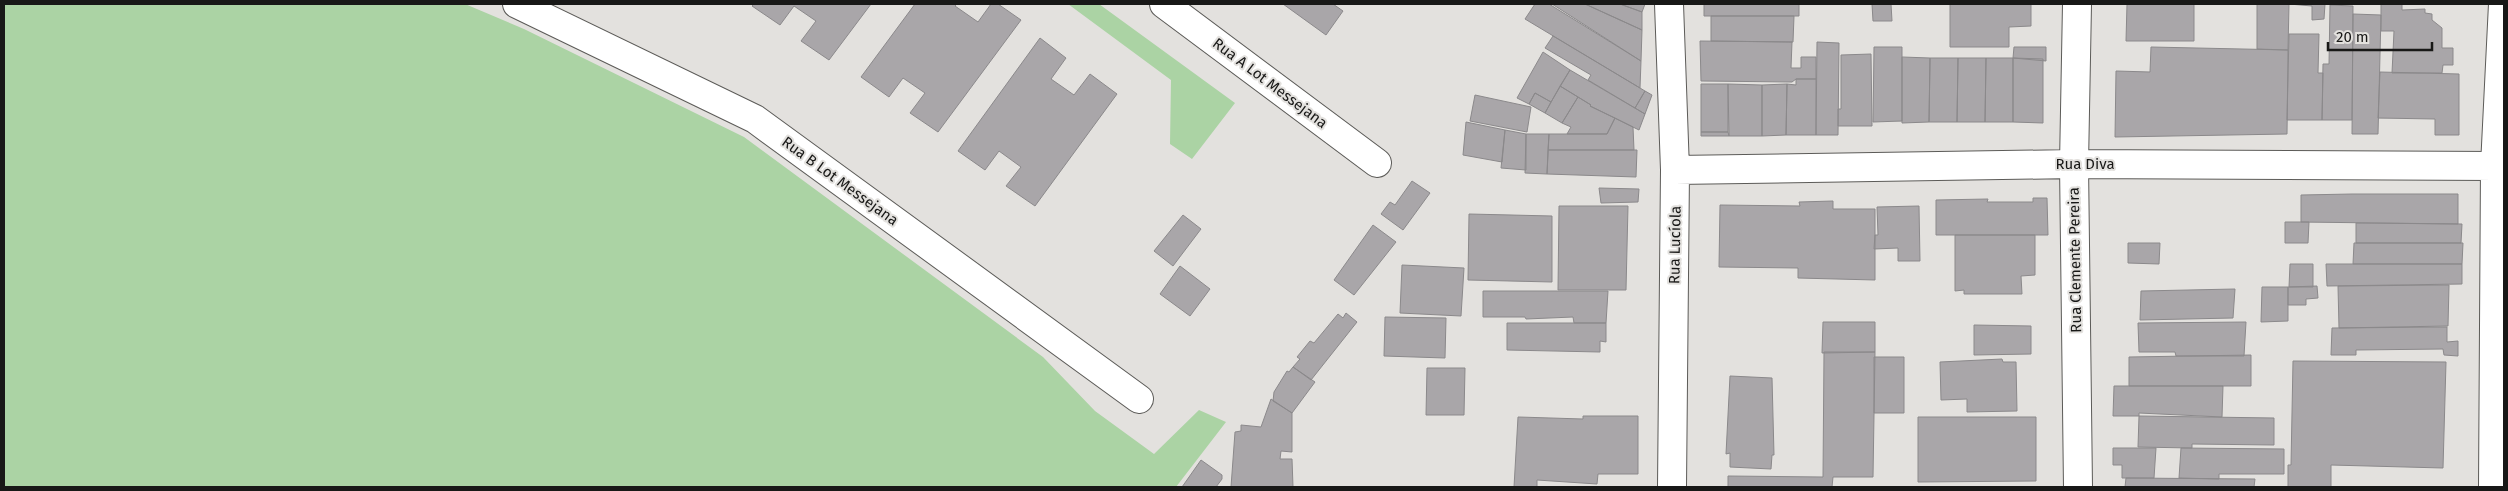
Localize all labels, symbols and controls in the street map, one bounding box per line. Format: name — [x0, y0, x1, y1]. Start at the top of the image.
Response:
scale bar — [2328, 20, 2432, 52]
text: 20 m — [2336, 28, 2369, 46]
street label: Rua A Lot Messejana — [1209, 34, 1331, 132]
street label: Rua B Lot Messejana — [778, 133, 902, 229]
street label: Rua Diva — [2055, 155, 2115, 173]
street label: Rua Clemente Pereira — [2065, 187, 2085, 333]
street label: Rua Lucíola — [1665, 206, 1685, 284]

